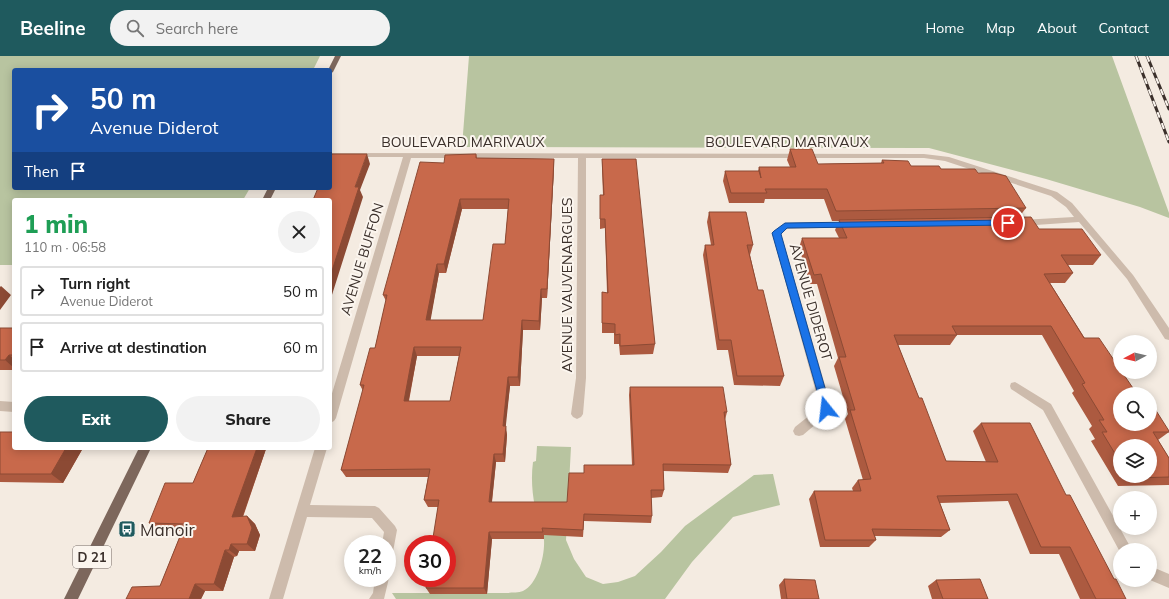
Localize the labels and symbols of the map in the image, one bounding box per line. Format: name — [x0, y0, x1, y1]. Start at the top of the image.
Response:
street label: BOULEVARD MARIVAUX — [381, 133, 545, 151]
street label: BOULEVARD MARIVAUX — [705, 133, 869, 151]
street label: AVENUE VAUVENARGUES — [558, 197, 576, 373]
street label: AVENUE BUFFON — [336, 201, 388, 317]
pin — [991, 206, 1025, 240]
street label: AVENUE DIDEROT — [786, 241, 836, 363]
north arrow — [1113, 335, 1157, 379]
position arrow — [805, 388, 847, 430]
bus stop icon: Manoir — [117, 519, 137, 539]
place label: Manoir — [140, 519, 196, 540]
speed limit sign: 30 — [404, 535, 456, 587]
road number: D 21 — [73, 546, 111, 568]

